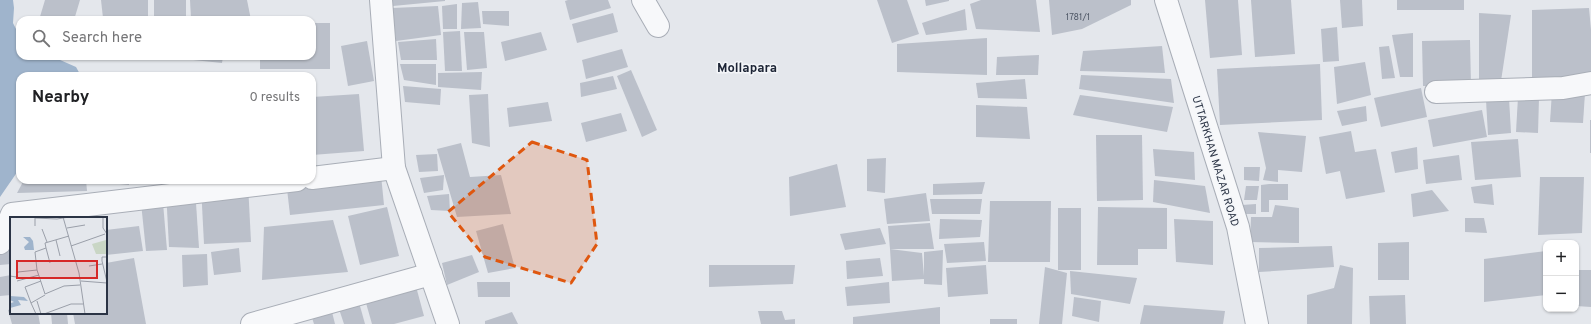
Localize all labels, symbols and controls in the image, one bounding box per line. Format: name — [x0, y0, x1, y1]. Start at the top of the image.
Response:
house number: 1781/1 — [1066, 12, 1090, 23]
search box — [16, 16, 316, 60]
icon: search — [30, 27, 52, 49]
text: Search here — [62, 29, 142, 48]
district label: Mollapara — [717, 61, 777, 77]
text: Nearby — [32, 87, 89, 109]
text: 0 results — [249, 90, 300, 106]
street label: UTTARKHAN MAZAR ROAD — [1188, 94, 1242, 228]
inset map — [10, 217, 107, 314]
map controls — [1543, 240, 1579, 312]
button: + — [1543, 240, 1579, 276]
button: − — [1543, 276, 1579, 312]

